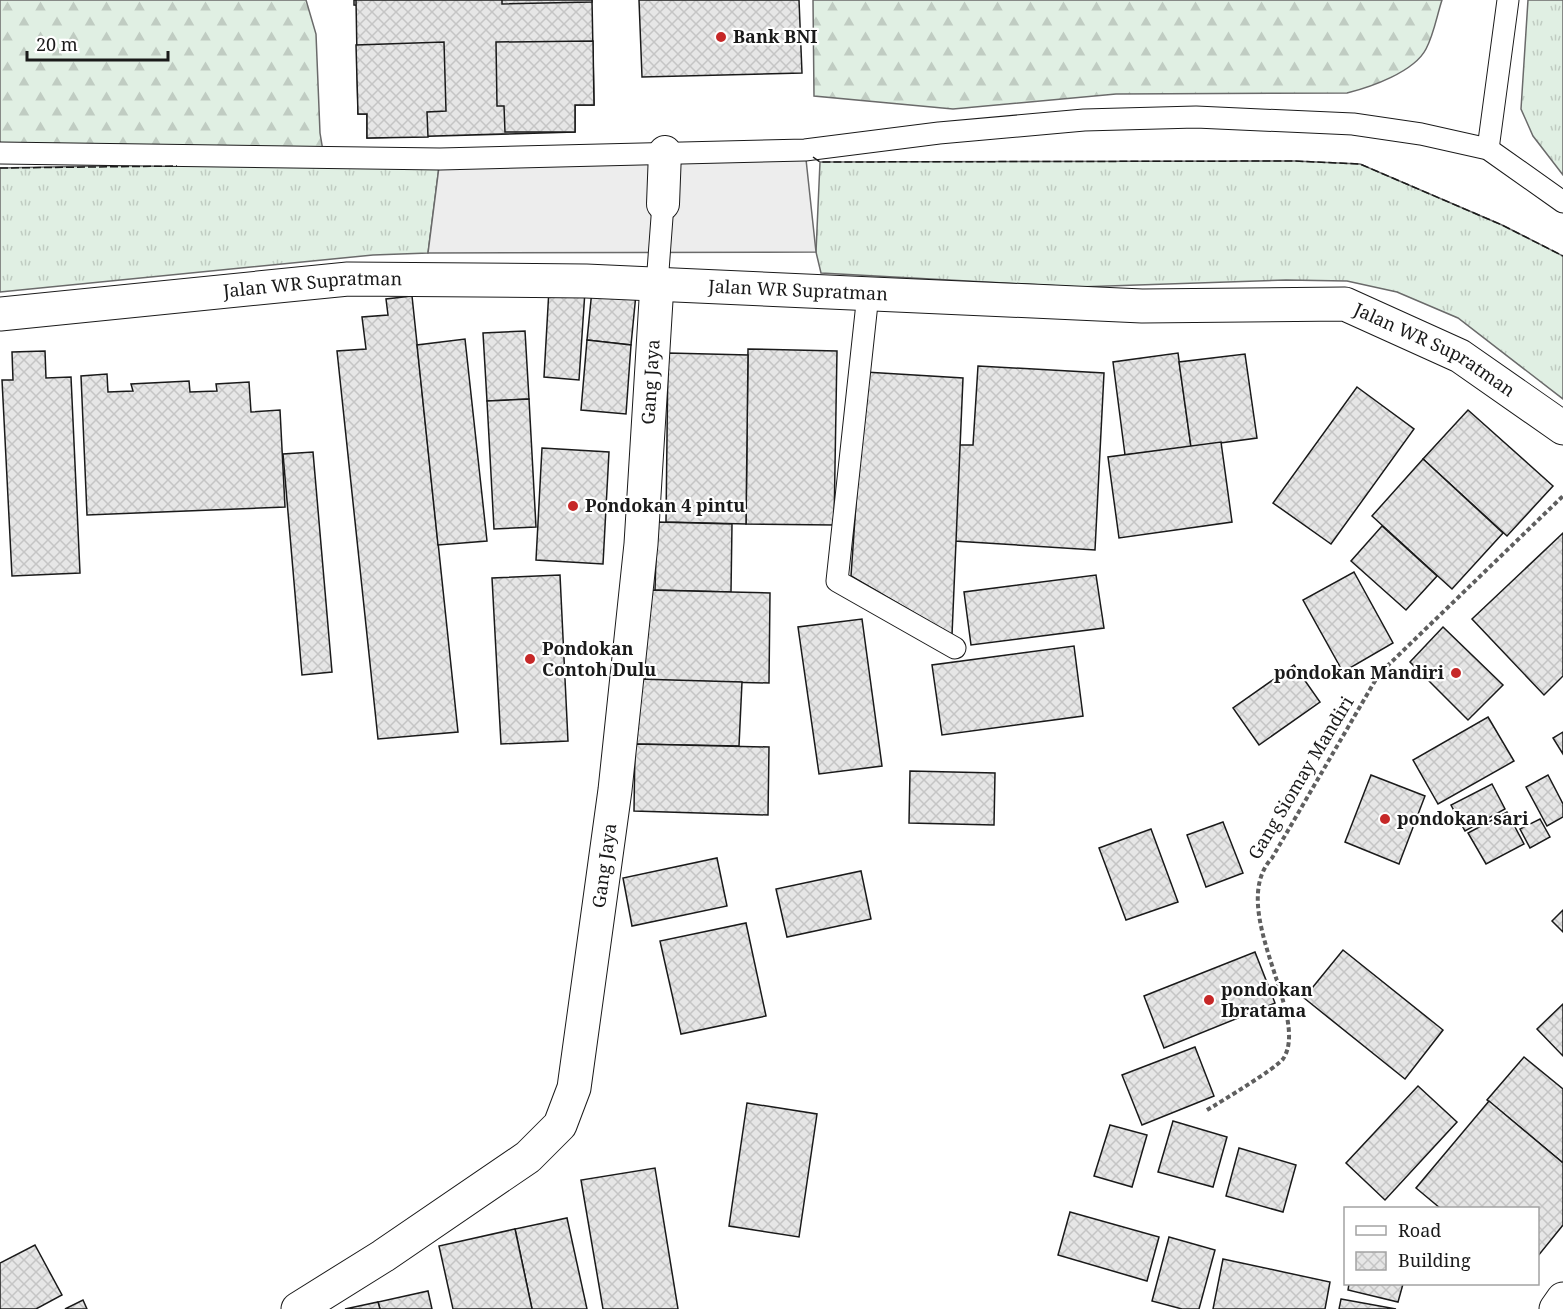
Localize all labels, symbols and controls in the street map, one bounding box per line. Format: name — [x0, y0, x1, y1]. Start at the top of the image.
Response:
scale bar — [27, 24, 168, 62]
place label: Bank BNI — [733, 24, 818, 48]
marker: Bank BNI — [714, 30, 728, 44]
text: 20 m — [36, 32, 78, 56]
street label: Jalan WR Supratman — [221, 266, 403, 303]
street label: Jalan WR Supratman — [707, 273, 889, 306]
street label: Jalan WR Supratman — [1349, 296, 1520, 402]
street label: Gang Jaya — [635, 339, 665, 425]
place label: Pondokan 4 pintu — [585, 493, 745, 517]
marker: Pondokan 4 pintu — [566, 499, 580, 513]
place label: Pondokan Contoh Dulu — [542, 636, 656, 681]
marker: Pondokan Contoh Dulu — [523, 652, 537, 666]
place label: pondokan Mandiri — [1274, 660, 1445, 684]
marker: pondokan Mandiri — [1449, 666, 1463, 680]
street label: Gang Siomay Mandiri — [1242, 691, 1359, 863]
place label: pondokan sari — [1397, 806, 1529, 830]
marker: pondokan sari — [1378, 812, 1392, 826]
street label: Gang Jaya — [586, 822, 621, 910]
place label: pondokan Ibratama — [1221, 977, 1313, 1022]
marker: pondokan Ibratama — [1202, 993, 1216, 1007]
legend — [1344, 1207, 1539, 1285]
text: Road — [1398, 1218, 1441, 1242]
text: Building — [1398, 1248, 1471, 1272]

